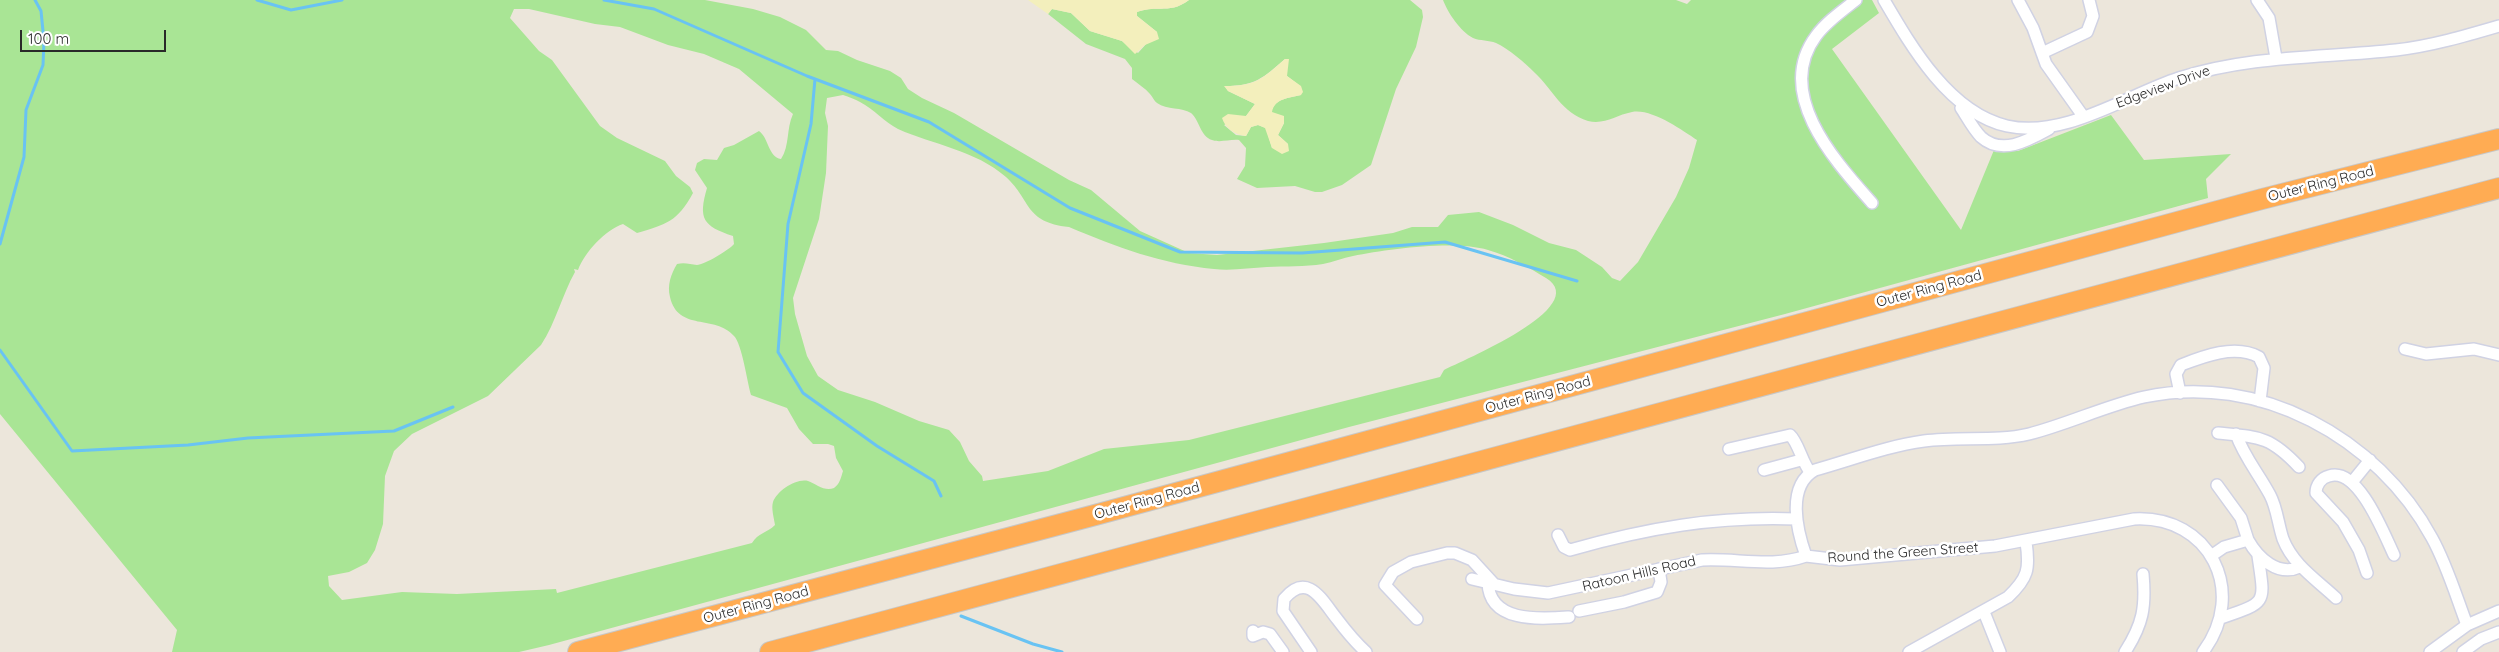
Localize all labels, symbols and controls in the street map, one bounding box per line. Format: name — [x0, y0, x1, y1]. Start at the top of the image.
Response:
scale bar — [22, 20, 169, 52]
text: 100 m — [28, 29, 69, 48]
street label: Edgeview Drive — [2114, 62, 2212, 112]
street label: Outer Ring Road — [2266, 163, 2376, 205]
street label: Outer Ring Road — [1875, 267, 1983, 311]
street label: Outer Ring Road — [1484, 373, 1592, 417]
street label: Outer Ring Road — [1093, 479, 1201, 523]
street label: Round the Green Street — [1827, 539, 1979, 567]
street label: Ratoon Hills Road — [1581, 553, 1697, 595]
street label: Outer Ring Road — [702, 583, 810, 627]

